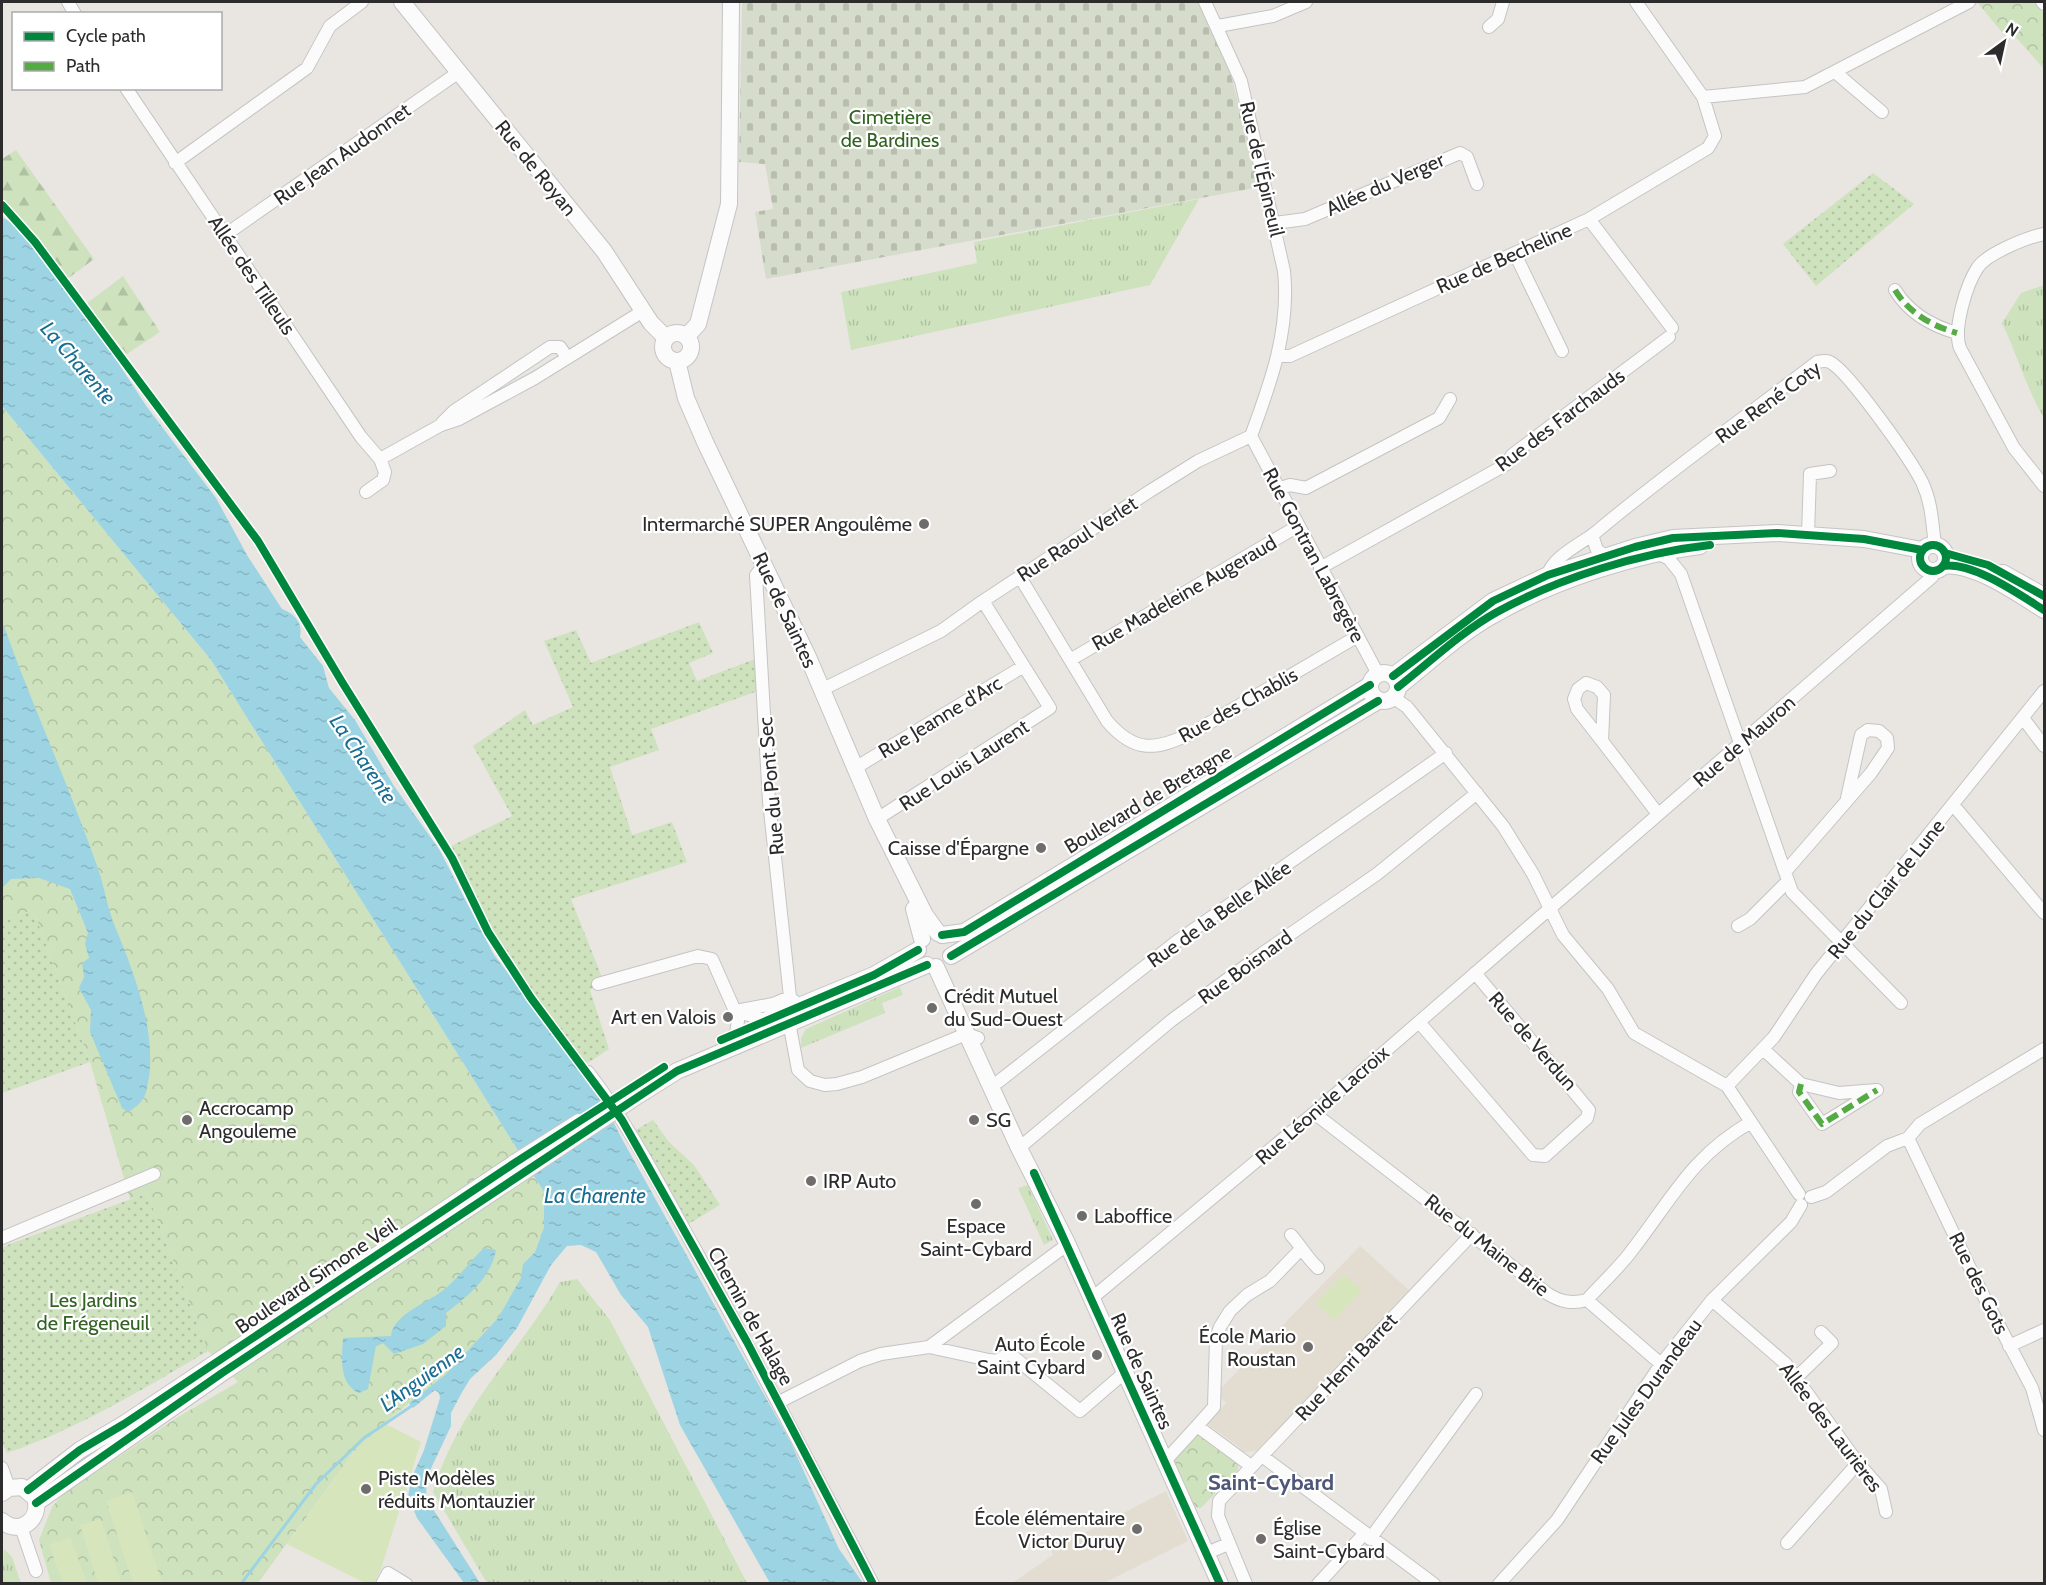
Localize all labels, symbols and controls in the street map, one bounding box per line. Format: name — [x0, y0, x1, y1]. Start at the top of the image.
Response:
legend — [12, 12, 222, 90]
north arrow — [1974, 12, 2034, 72]
text: N — [2002, 19, 2022, 41]
text: Cycle path — [66, 25, 146, 47]
text: Path — [66, 55, 100, 77]
street label: Rue Jean Audonnet — [269, 98, 415, 210]
street label: Rue de l'Épineuil — [1235, 99, 1289, 239]
park label: Cimetière de Bardines — [841, 105, 939, 152]
street label: Rue de Royan — [490, 115, 582, 221]
street label: Allée du Verger — [1322, 147, 1448, 221]
street label: Allée des Tilleuls — [203, 211, 301, 339]
street label: Rue de Becheline — [1433, 217, 1575, 299]
water label: La Charente — [36, 316, 121, 410]
street label: Rue René Coty — [1711, 356, 1825, 448]
street label: Rue des Farchauds — [1491, 364, 1629, 476]
street label: Rue Gontran Labregère — [1258, 464, 1370, 646]
street label: Rue Raoul Verlet — [1012, 491, 1142, 587]
place label: Intermarché SUPER Angoulême — [642, 512, 912, 536]
marker: Intermarché SUPER Angoulême — [917, 517, 931, 531]
street label: Rue Madeleine Augeraud — [1087, 530, 1281, 656]
street label: Rue de Saintes — [748, 548, 822, 672]
street label: Rue des Chablis — [1174, 662, 1302, 748]
street label: Rue Jeanne d'Arc — [874, 671, 1006, 763]
street label: Rue de Mauron — [1688, 690, 1800, 792]
water label: La Charente — [325, 710, 402, 808]
street label: Rue Louis Laurent — [895, 714, 1033, 816]
street label: Rue du Pont Sec — [753, 716, 789, 856]
street label: Boulevard de Bretagne — [1060, 740, 1236, 858]
street label: Rue du Clair de Lune — [1822, 814, 1950, 964]
place label: Caisse d'Épargne — [888, 836, 1029, 860]
marker: Caisse d'Épargne — [1034, 841, 1048, 855]
street label: Rue de la Belle Allée — [1143, 855, 1295, 973]
street label: Rue Boisnard — [1193, 925, 1297, 1009]
place label: Crédit Mutuel du Sud-Ouest — [944, 984, 1063, 1031]
street label: Rue de Verdun — [1484, 987, 1582, 1095]
marker: Crédit Mutuel du Sud-Ouest — [925, 1001, 939, 1015]
place label: Art en Valois — [611, 1005, 716, 1029]
marker: Art en Valois — [721, 1010, 735, 1024]
street label: Rue Léonide Lacroix — [1250, 1040, 1394, 1169]
place label: Accrocamp Angouleme — [199, 1096, 297, 1143]
place label: SG — [986, 1108, 1011, 1132]
marker: Accrocamp Angouleme — [180, 1113, 194, 1127]
marker: SG — [967, 1113, 981, 1127]
place label: IRP Auto — [823, 1169, 896, 1193]
marker: IRP Auto — [804, 1174, 818, 1188]
water label: La Charente — [544, 1183, 646, 1208]
street label: Rue du Maine Brie — [1420, 1189, 1554, 1301]
marker: Espace Saint-Cybard — [969, 1197, 983, 1211]
place label: Laboffice — [1094, 1204, 1172, 1228]
marker: Laboffice — [1075, 1209, 1089, 1223]
street label: Boulevard Simone Veil — [231, 1213, 402, 1339]
place label: Espace Saint-Cybard — [920, 1214, 1032, 1261]
street label: Rue des Gots — [1944, 1228, 2014, 1338]
street label: Chemin de Halage — [703, 1243, 799, 1389]
park label: Les Jardins de Frégeneuil — [37, 1288, 150, 1335]
street label: Rue Henri Barret — [1290, 1308, 1402, 1426]
street label: Rue de Saintes — [1106, 1309, 1178, 1433]
street label: Rue Jules Durandeau — [1585, 1314, 1707, 1468]
place label: École Mario Roustan — [1199, 1324, 1296, 1371]
place label: Auto École Saint Cybard — [977, 1332, 1085, 1379]
water label: L'Anguienne — [375, 1338, 469, 1416]
marker: École Mario Roustan — [1301, 1340, 1315, 1354]
marker: Auto École Saint Cybard — [1090, 1348, 1104, 1362]
street label: Allée des Laurières — [1774, 1357, 1888, 1497]
place label: Piste Modèles réduits Montauzier — [378, 1466, 535, 1513]
district label: Saint-Cybard — [1208, 1469, 1334, 1496]
marker: Piste Modèles réduits Montauzier — [359, 1482, 373, 1496]
place label: École élémentaire Victor Duruy — [974, 1506, 1125, 1553]
place label: Église Saint-Cybard — [1273, 1516, 1385, 1563]
marker: École élémentaire Victor Duruy — [1130, 1522, 1144, 1536]
marker: Église Saint-Cybard — [1254, 1532, 1268, 1546]

